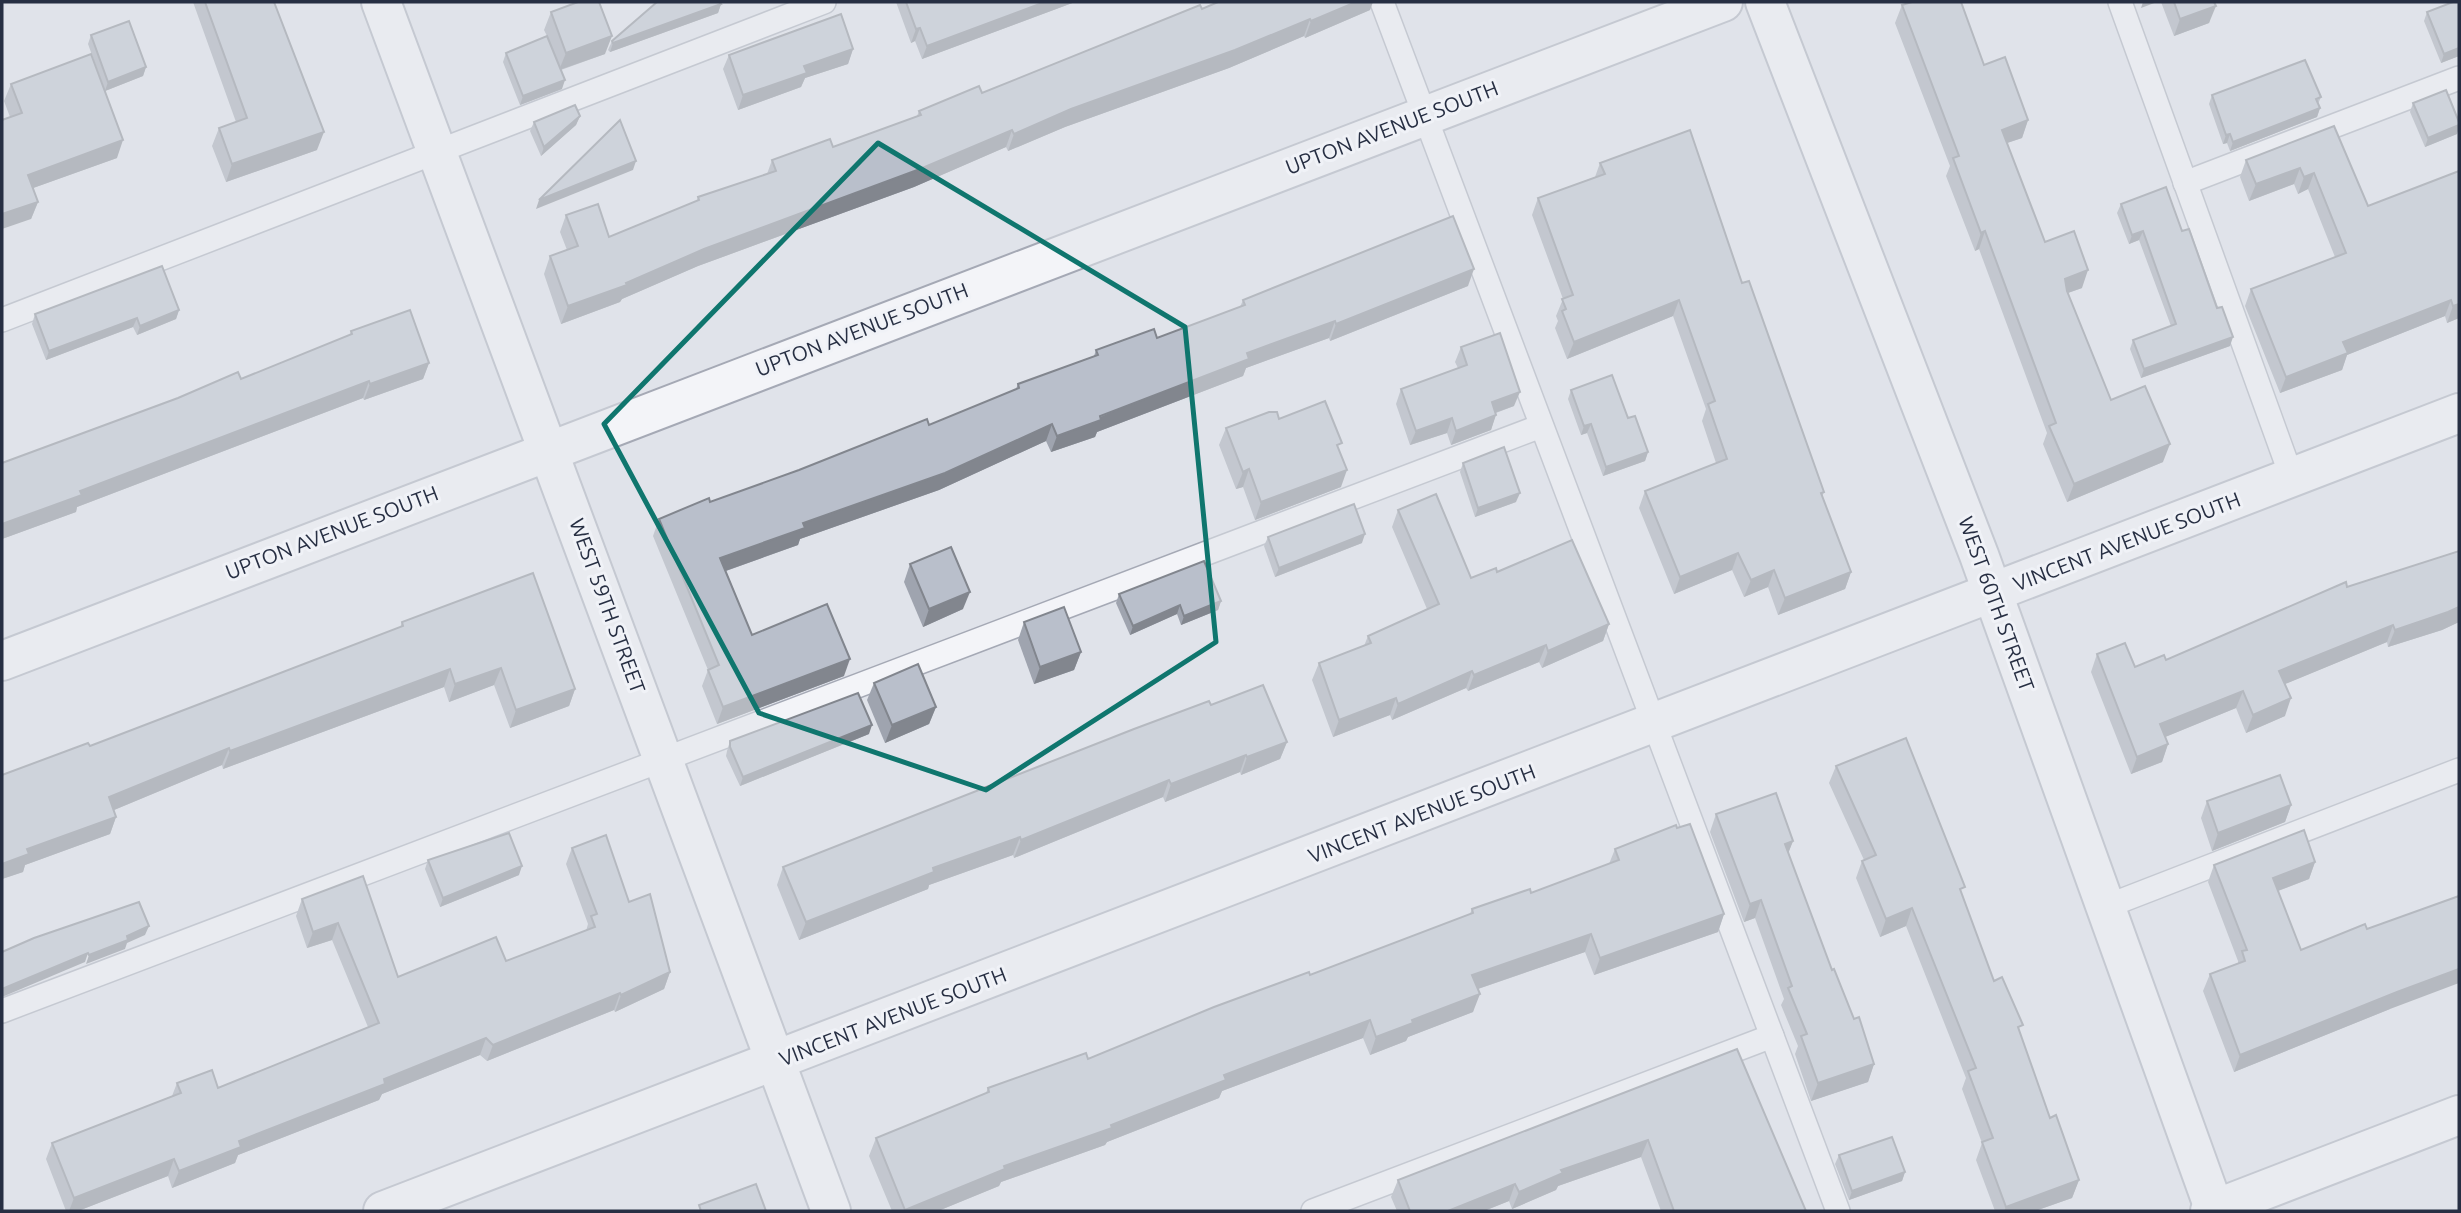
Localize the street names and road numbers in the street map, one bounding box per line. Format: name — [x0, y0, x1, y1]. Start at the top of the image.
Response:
street label: UPTON AVENUE SOUTH — [1282, 75, 1501, 179]
street label: UPTON AVENUE SOUTH — [752, 277, 971, 381]
street label: UPTON AVENUE SOUTH — [222, 480, 441, 584]
street label: VINCENT AVENUE SOUTH — [2010, 487, 2244, 596]
street label: WEST 60TH STREET — [1954, 513, 2040, 695]
street label: WEST 59TH STREET — [565, 515, 651, 697]
street label: VINCENT AVENUE SOUTH — [1305, 759, 1539, 868]
street label: VINCENT AVENUE SOUTH — [776, 962, 1010, 1071]

